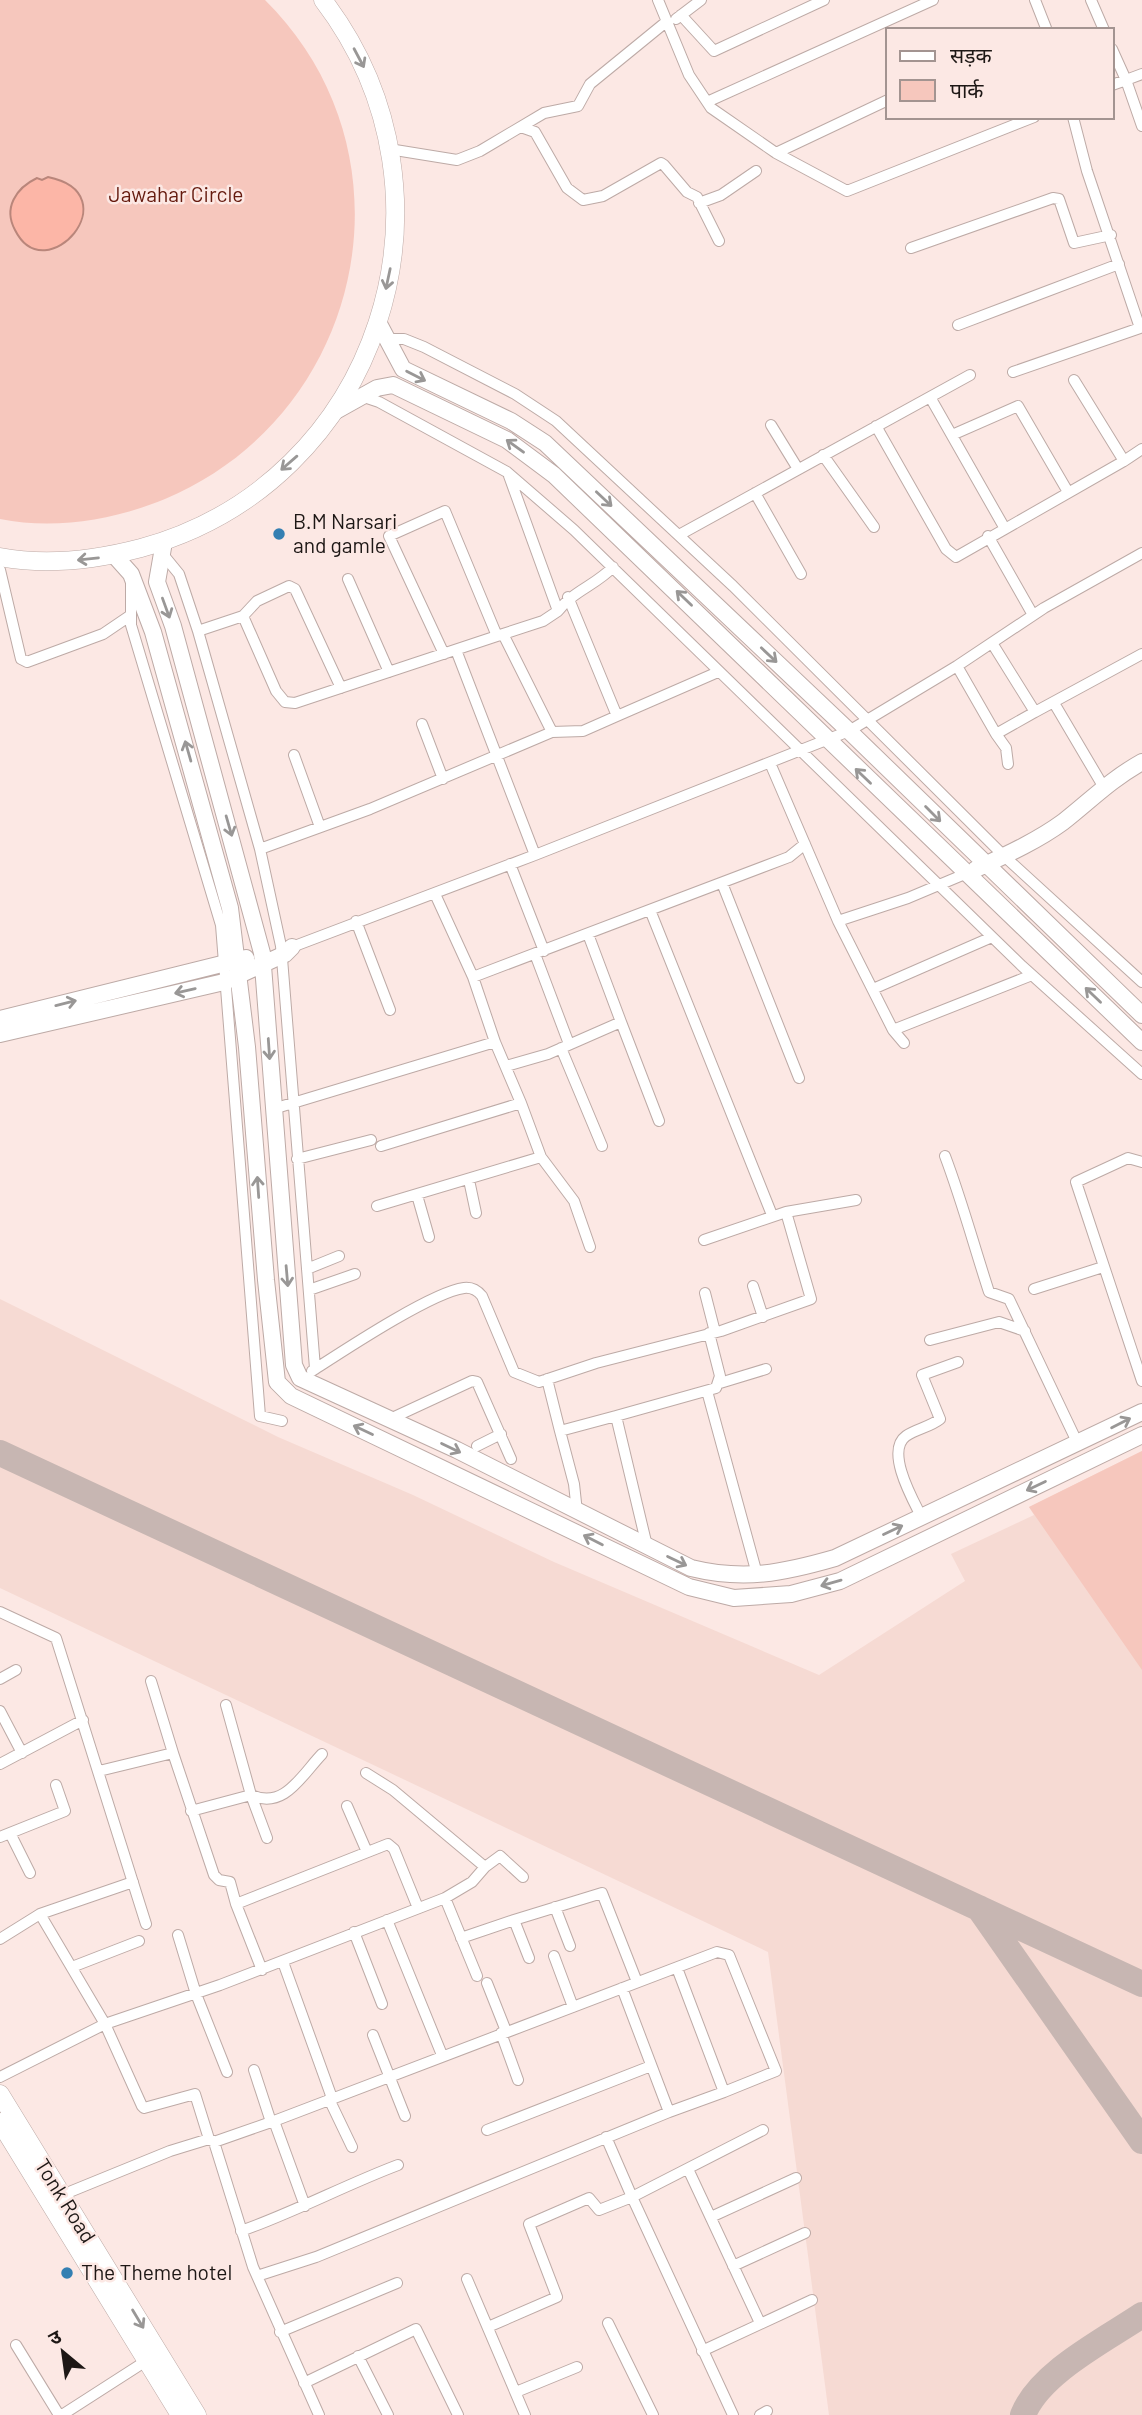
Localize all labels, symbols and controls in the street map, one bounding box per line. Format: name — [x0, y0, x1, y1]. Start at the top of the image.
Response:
legend — [886, 28, 1114, 119]
text: सड़क — [950, 42, 992, 67]
one-way arrow — [353, 47, 366, 68]
text: पार्क — [950, 77, 984, 102]
park label: Jawahar Circle — [109, 181, 243, 206]
one-way arrow — [380, 267, 394, 290]
one-way arrow — [405, 370, 426, 383]
one-way arrow — [506, 439, 525, 453]
one-way arrow — [281, 454, 298, 471]
one-way arrow — [595, 490, 612, 507]
place label: B.M Narsari and gamle — [293, 508, 397, 557]
marker: B.M Narsari and gamle — [271, 526, 287, 542]
one-way arrow — [77, 553, 100, 566]
one-way arrow — [676, 590, 693, 607]
one-way arrow — [161, 596, 173, 618]
one-way arrow — [761, 647, 778, 664]
one-way arrow — [180, 741, 193, 763]
one-way arrow — [854, 767, 871, 784]
one-way arrow — [924, 805, 941, 822]
one-way arrow — [223, 814, 236, 837]
one-way arrow — [174, 985, 197, 998]
one-way arrow — [1085, 986, 1102, 1003]
one-way arrow — [54, 996, 77, 1009]
one-way arrow — [263, 1037, 276, 1060]
one-way arrow — [251, 1176, 264, 1198]
one-way arrow — [281, 1264, 294, 1287]
one-way arrow — [1110, 1416, 1131, 1429]
one-way arrow — [353, 1423, 374, 1436]
one-way arrow — [440, 1442, 461, 1456]
one-way arrow — [1026, 1479, 1047, 1493]
one-way arrow — [882, 1523, 903, 1536]
one-way arrow — [583, 1532, 604, 1546]
one-way arrow — [666, 1554, 687, 1568]
one-way arrow — [820, 1578, 842, 1591]
street label: Tonk Road — [31, 2154, 102, 2247]
place label: The Theme hotel — [81, 2259, 232, 2284]
marker: The Theme hotel — [59, 2265, 75, 2281]
one-way arrow — [131, 2309, 145, 2329]
north arrow — [28, 2317, 98, 2387]
text: उ — [44, 2324, 66, 2349]

